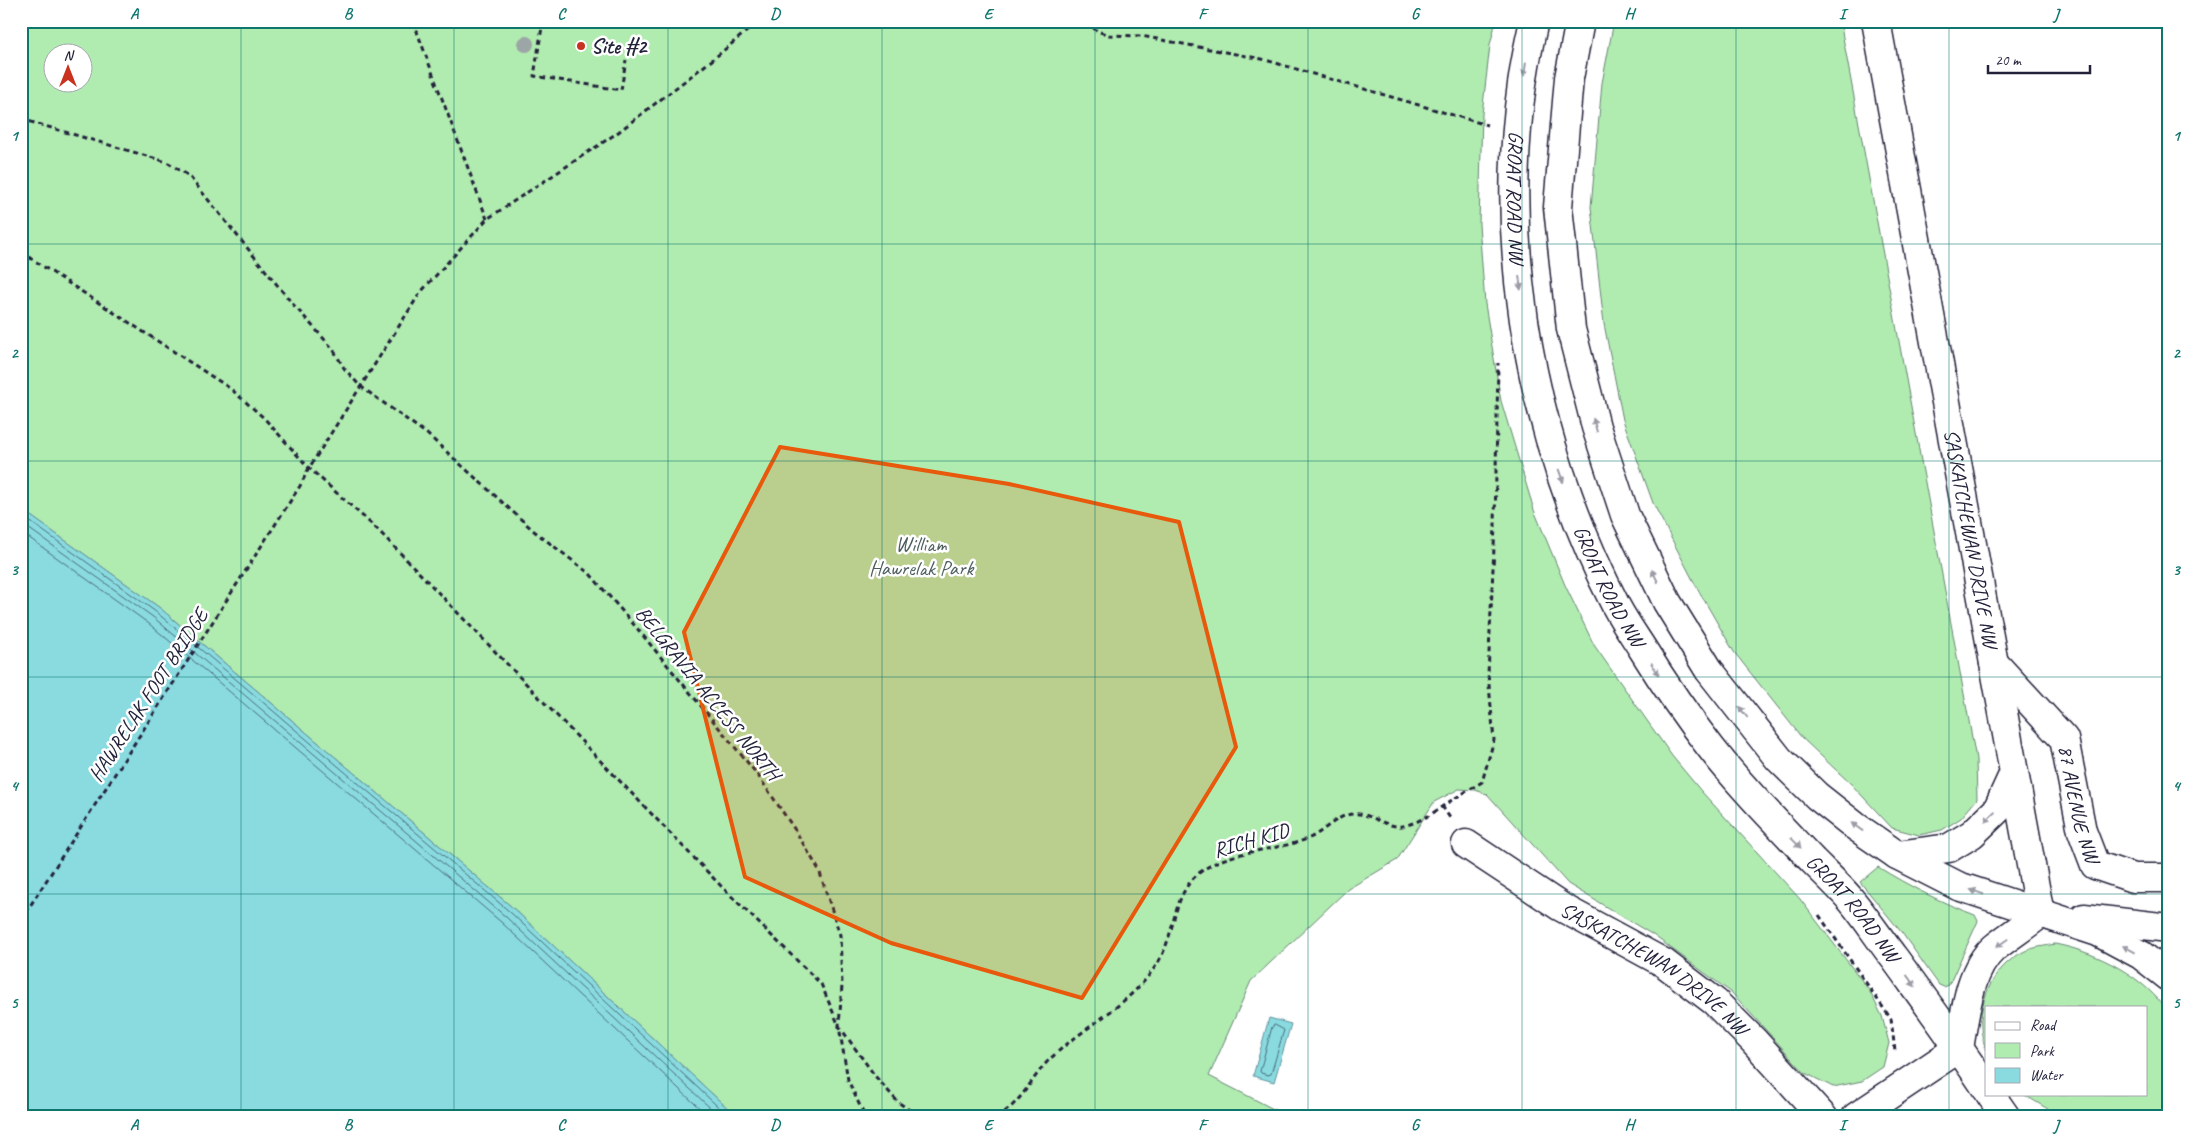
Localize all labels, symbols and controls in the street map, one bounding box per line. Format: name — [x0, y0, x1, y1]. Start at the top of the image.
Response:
text: A — [130, 4, 140, 24]
text: B — [344, 4, 354, 24]
text: C — [557, 4, 567, 24]
text: D — [770, 4, 781, 24]
text: E — [984, 4, 995, 24]
text: F — [1198, 4, 1209, 24]
text: G — [1411, 4, 1421, 24]
text: H — [1624, 4, 1636, 24]
text: I — [1839, 4, 1849, 24]
text: J — [2052, 4, 2061, 24]
place label: Site #2 — [591, 33, 649, 59]
marker: Site #2 — [575, 40, 587, 52]
north arrow — [42, 42, 92, 92]
scale bar — [1988, 42, 2090, 74]
text: N — [64, 47, 75, 64]
text: 20 m — [1995, 51, 2022, 70]
one-way arrow — [1521, 61, 1529, 77]
text: 1 — [10, 126, 19, 146]
text: 1 — [2172, 126, 2181, 146]
street label: GROAT ROAD NW — [1501, 130, 1531, 269]
one-way arrow — [1516, 276, 1524, 292]
text: 2 — [10, 343, 19, 363]
text: 2 — [2172, 343, 2181, 363]
one-way arrow — [1591, 418, 1599, 433]
street label: SASKATCHEWAN DRIVE NW — [1938, 427, 2004, 653]
one-way arrow — [1557, 469, 1565, 484]
street label: GROAT ROAD NW — [1568, 522, 1653, 655]
park label: William Hawrelak Park — [869, 531, 974, 581]
text: 3 — [10, 560, 19, 580]
text: 3 — [2172, 560, 2181, 580]
one-way arrow — [1650, 569, 1658, 583]
street label: HAWRELAK FOOT BRIDGE — [82, 601, 215, 786]
street label: BELGRAVIA ACCESS NORTH — [630, 601, 788, 788]
one-way arrow — [1650, 662, 1660, 675]
one-way arrow — [1737, 706, 1748, 719]
street label: 87 AVENUE NW — [2053, 743, 2107, 870]
text: 4 — [10, 776, 19, 796]
text: 4 — [2172, 776, 2181, 796]
one-way arrow — [1984, 811, 1996, 823]
street label: RICH KID — [1210, 816, 1294, 863]
one-way arrow — [1850, 822, 1864, 832]
one-way arrow — [1790, 836, 1802, 848]
street label: GROAT ROAD NW — [1801, 849, 1908, 970]
one-way arrow — [1970, 888, 1985, 896]
street label: SASKATCHEWAN DRIVE NW — [1556, 896, 1756, 1043]
one-way arrow — [1995, 938, 2008, 948]
one-way arrow — [2122, 945, 2137, 953]
one-way arrow — [1906, 974, 1916, 988]
text: 5 — [11, 993, 20, 1013]
text: 5 — [2173, 993, 2182, 1013]
legend — [1985, 1006, 2148, 1096]
text: Road — [2030, 1016, 2057, 1035]
text: Park — [2030, 1042, 2055, 1061]
text: Water — [2030, 1066, 2064, 1085]
text: A — [130, 1115, 140, 1135]
text: B — [344, 1115, 354, 1135]
text: C — [557, 1115, 567, 1135]
text: D — [770, 1115, 781, 1135]
text: E — [984, 1115, 995, 1135]
text: F — [1198, 1115, 1209, 1135]
text: G — [1411, 1115, 1421, 1135]
text: H — [1624, 1115, 1636, 1135]
text: I — [1839, 1115, 1849, 1135]
text: J — [2052, 1115, 2061, 1135]

